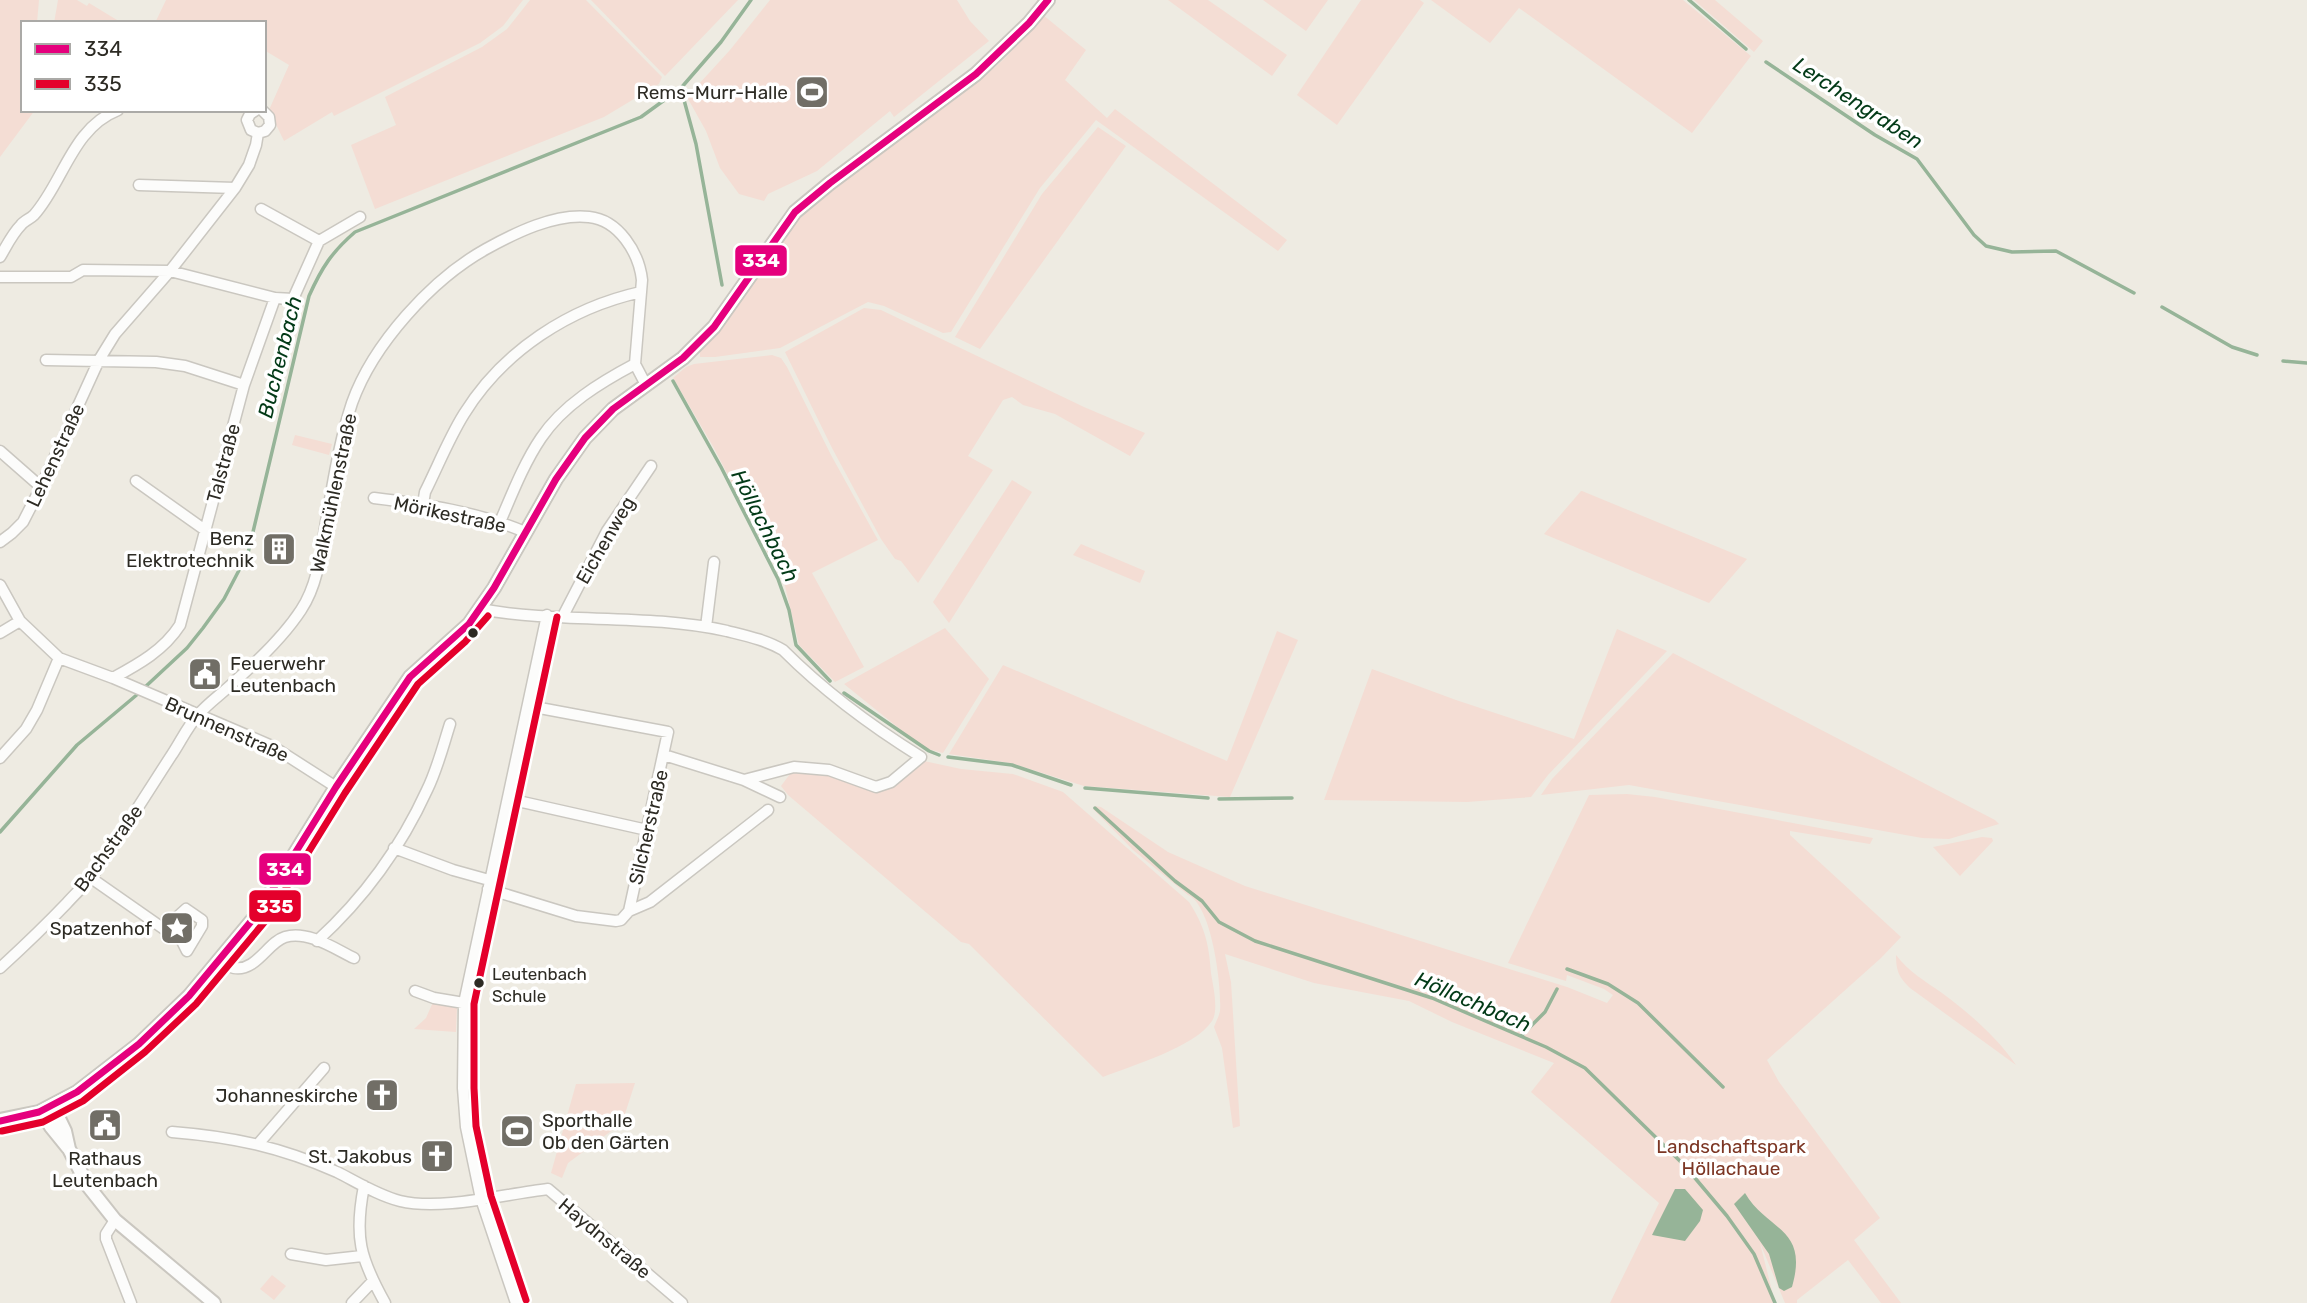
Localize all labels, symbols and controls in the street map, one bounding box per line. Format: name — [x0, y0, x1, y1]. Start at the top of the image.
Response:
legend — [21, 21, 266, 112]
text: 334 — [84, 36, 122, 61]
water label: Lerchengraben — [1789, 51, 1928, 154]
text: 335 — [84, 71, 122, 96]
sports icon: Rems-Murr-Halle — [793, 73, 831, 111]
place label: Rems-Murr-Halle — [636, 81, 788, 104]
line badge: 334 — [734, 244, 788, 277]
text: 334 — [742, 249, 780, 272]
water label: Buchenbach — [252, 293, 307, 420]
street label: Lehenstraße — [21, 400, 89, 511]
street label: Walkmühlenstraße — [305, 411, 362, 575]
street label: Talstraße — [202, 421, 245, 505]
water label: Höllachbach — [726, 465, 805, 586]
street label: Mörikestraße — [392, 491, 508, 538]
street label: Eichenweg — [571, 492, 640, 588]
place label: Benz Elektrotechnik — [126, 527, 254, 572]
building icon: Benz Elektrotechnik — [260, 530, 298, 568]
unlabelled marker — [466, 626, 480, 640]
place label: Feuerwehr Leutenbach — [230, 652, 336, 697]
public building icon: Feuerwehr Leutenbach — [186, 655, 224, 693]
street label: Brunnenstraße — [161, 692, 292, 767]
street label: Silcherstraße — [624, 767, 673, 887]
street label: Bachstraße — [69, 800, 148, 896]
line badge: 334 — [258, 852, 312, 886]
text: 334 — [266, 858, 304, 881]
line badge: 335 — [248, 889, 302, 923]
text: 335 — [256, 895, 294, 918]
place icon: Spatzenhof — [158, 909, 196, 947]
place label: Spatzenhof — [50, 917, 153, 940]
place label: Leutenbach Schule — [492, 964, 587, 1006]
water label: Höllachbach — [1412, 966, 1535, 1037]
marker: Leutenbach Schule — [472, 976, 486, 990]
church icon: Johanneskirche — [363, 1076, 401, 1114]
place label: Johanneskirche — [215, 1084, 358, 1107]
public building icon: Rathaus Leutenbach — [86, 1106, 124, 1144]
place label: Sporthalle Ob den Gärten — [542, 1109, 669, 1154]
sports icon: Sporthalle Ob den Gärten — [498, 1112, 536, 1150]
park label: Landschaftspark Höllachaue — [1656, 1135, 1806, 1180]
church icon: St. Jakobus — [418, 1137, 456, 1175]
place label: St. Jakobus — [308, 1145, 412, 1168]
place label: Rathaus Leutenbach — [52, 1147, 158, 1192]
street label: Haydnstraße — [554, 1193, 655, 1284]

